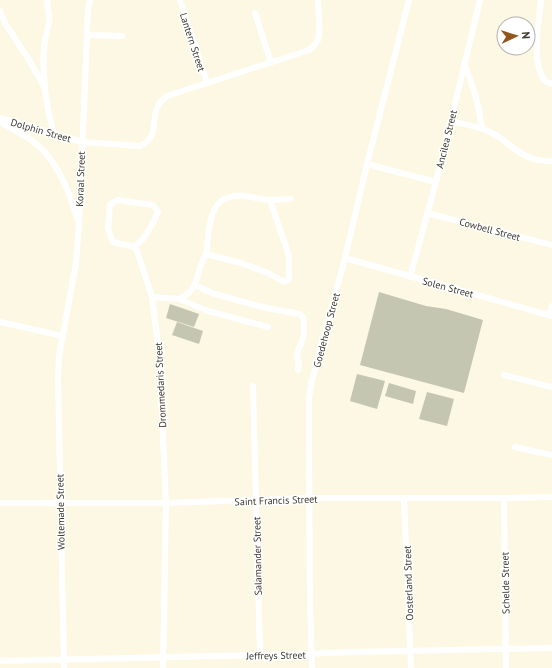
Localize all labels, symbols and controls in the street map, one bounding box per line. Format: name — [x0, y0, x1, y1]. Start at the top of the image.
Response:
street label: Lantern Street — [177, 11, 208, 74]
north arrow — [496, 16, 536, 56]
text: N — [519, 31, 533, 39]
street label: Ancilea Street — [433, 108, 460, 170]
street label: Dolphin Street — [9, 116, 73, 145]
street label: Koraal Street — [73, 150, 88, 207]
street label: Cowbell Street — [458, 215, 522, 244]
street label: Solen Street — [421, 274, 475, 301]
street label: Goedehoop Street — [310, 291, 343, 369]
street label: Drommedaris Street — [152, 341, 169, 428]
street label: Woltemade Street — [53, 473, 68, 550]
street label: Saint Francis Street — [234, 493, 318, 508]
street label: Salamander Street — [250, 516, 265, 595]
street label: Oosterland Street — [401, 545, 416, 621]
street label: Schelde Street — [498, 551, 513, 614]
street label: Jeffreys Street — [245, 648, 307, 663]

